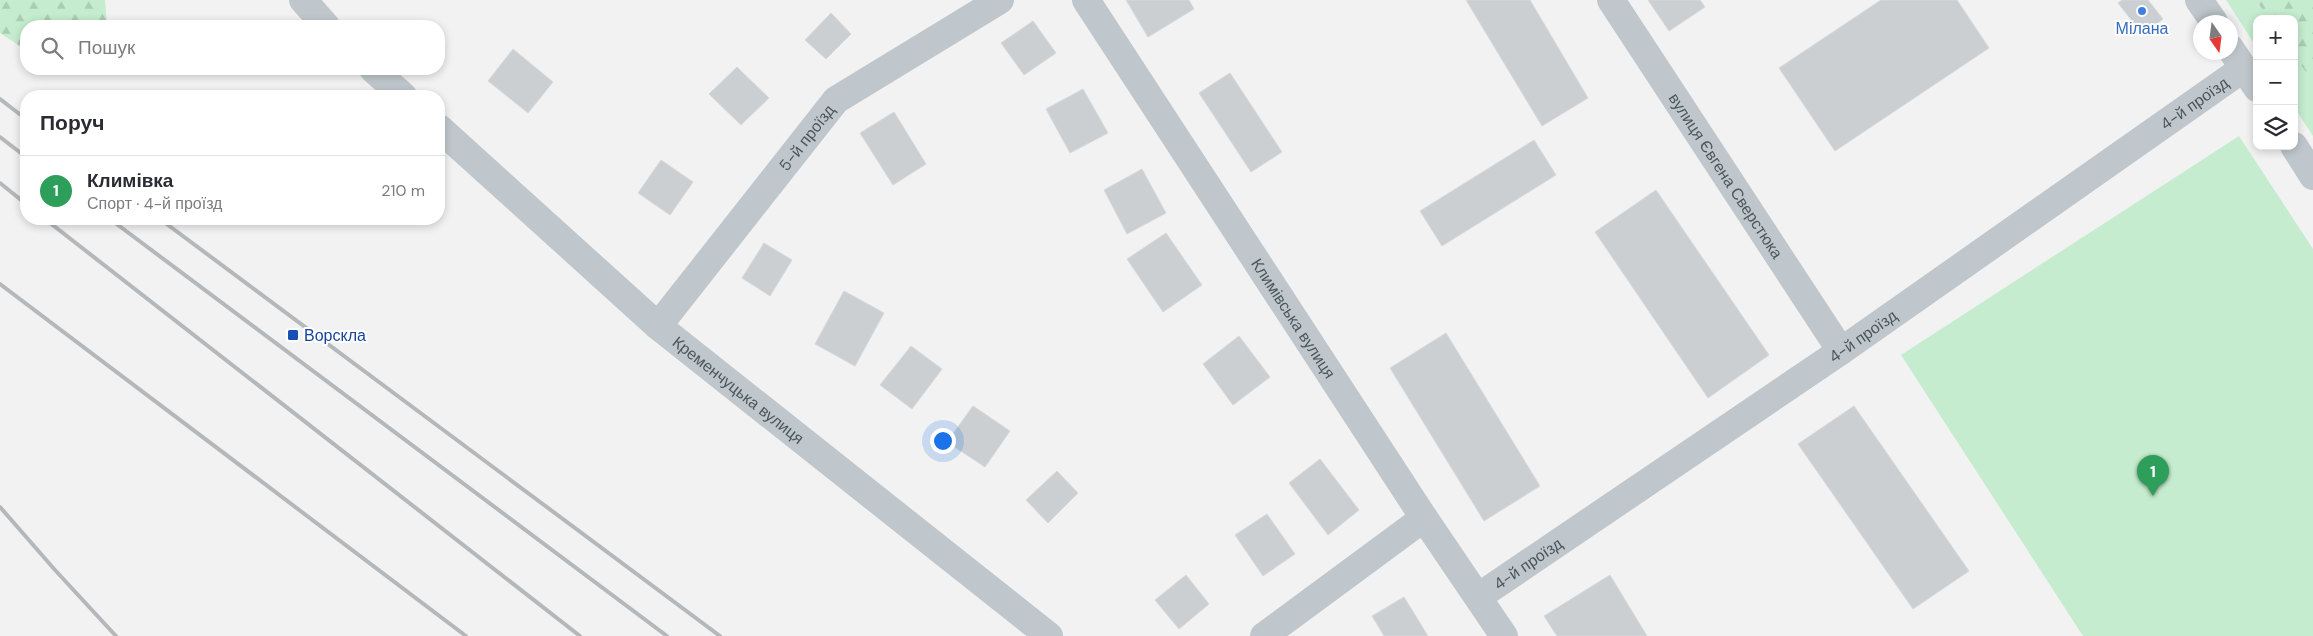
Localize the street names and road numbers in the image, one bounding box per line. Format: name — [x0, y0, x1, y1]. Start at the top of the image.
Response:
street label: 4-й проїзд — [2156, 71, 2233, 134]
street label: вулиця Євгена Сверстюка — [1664, 89, 1788, 263]
street label: 5-й проїзд — [774, 99, 840, 175]
street label: Климівська вулиця — [1247, 254, 1341, 382]
street label: 4-й проїзд — [1824, 304, 1902, 367]
street label: Кременчуцька вулиця — [668, 331, 809, 448]
street label: 4-й проїзд — [1489, 532, 1567, 594]

